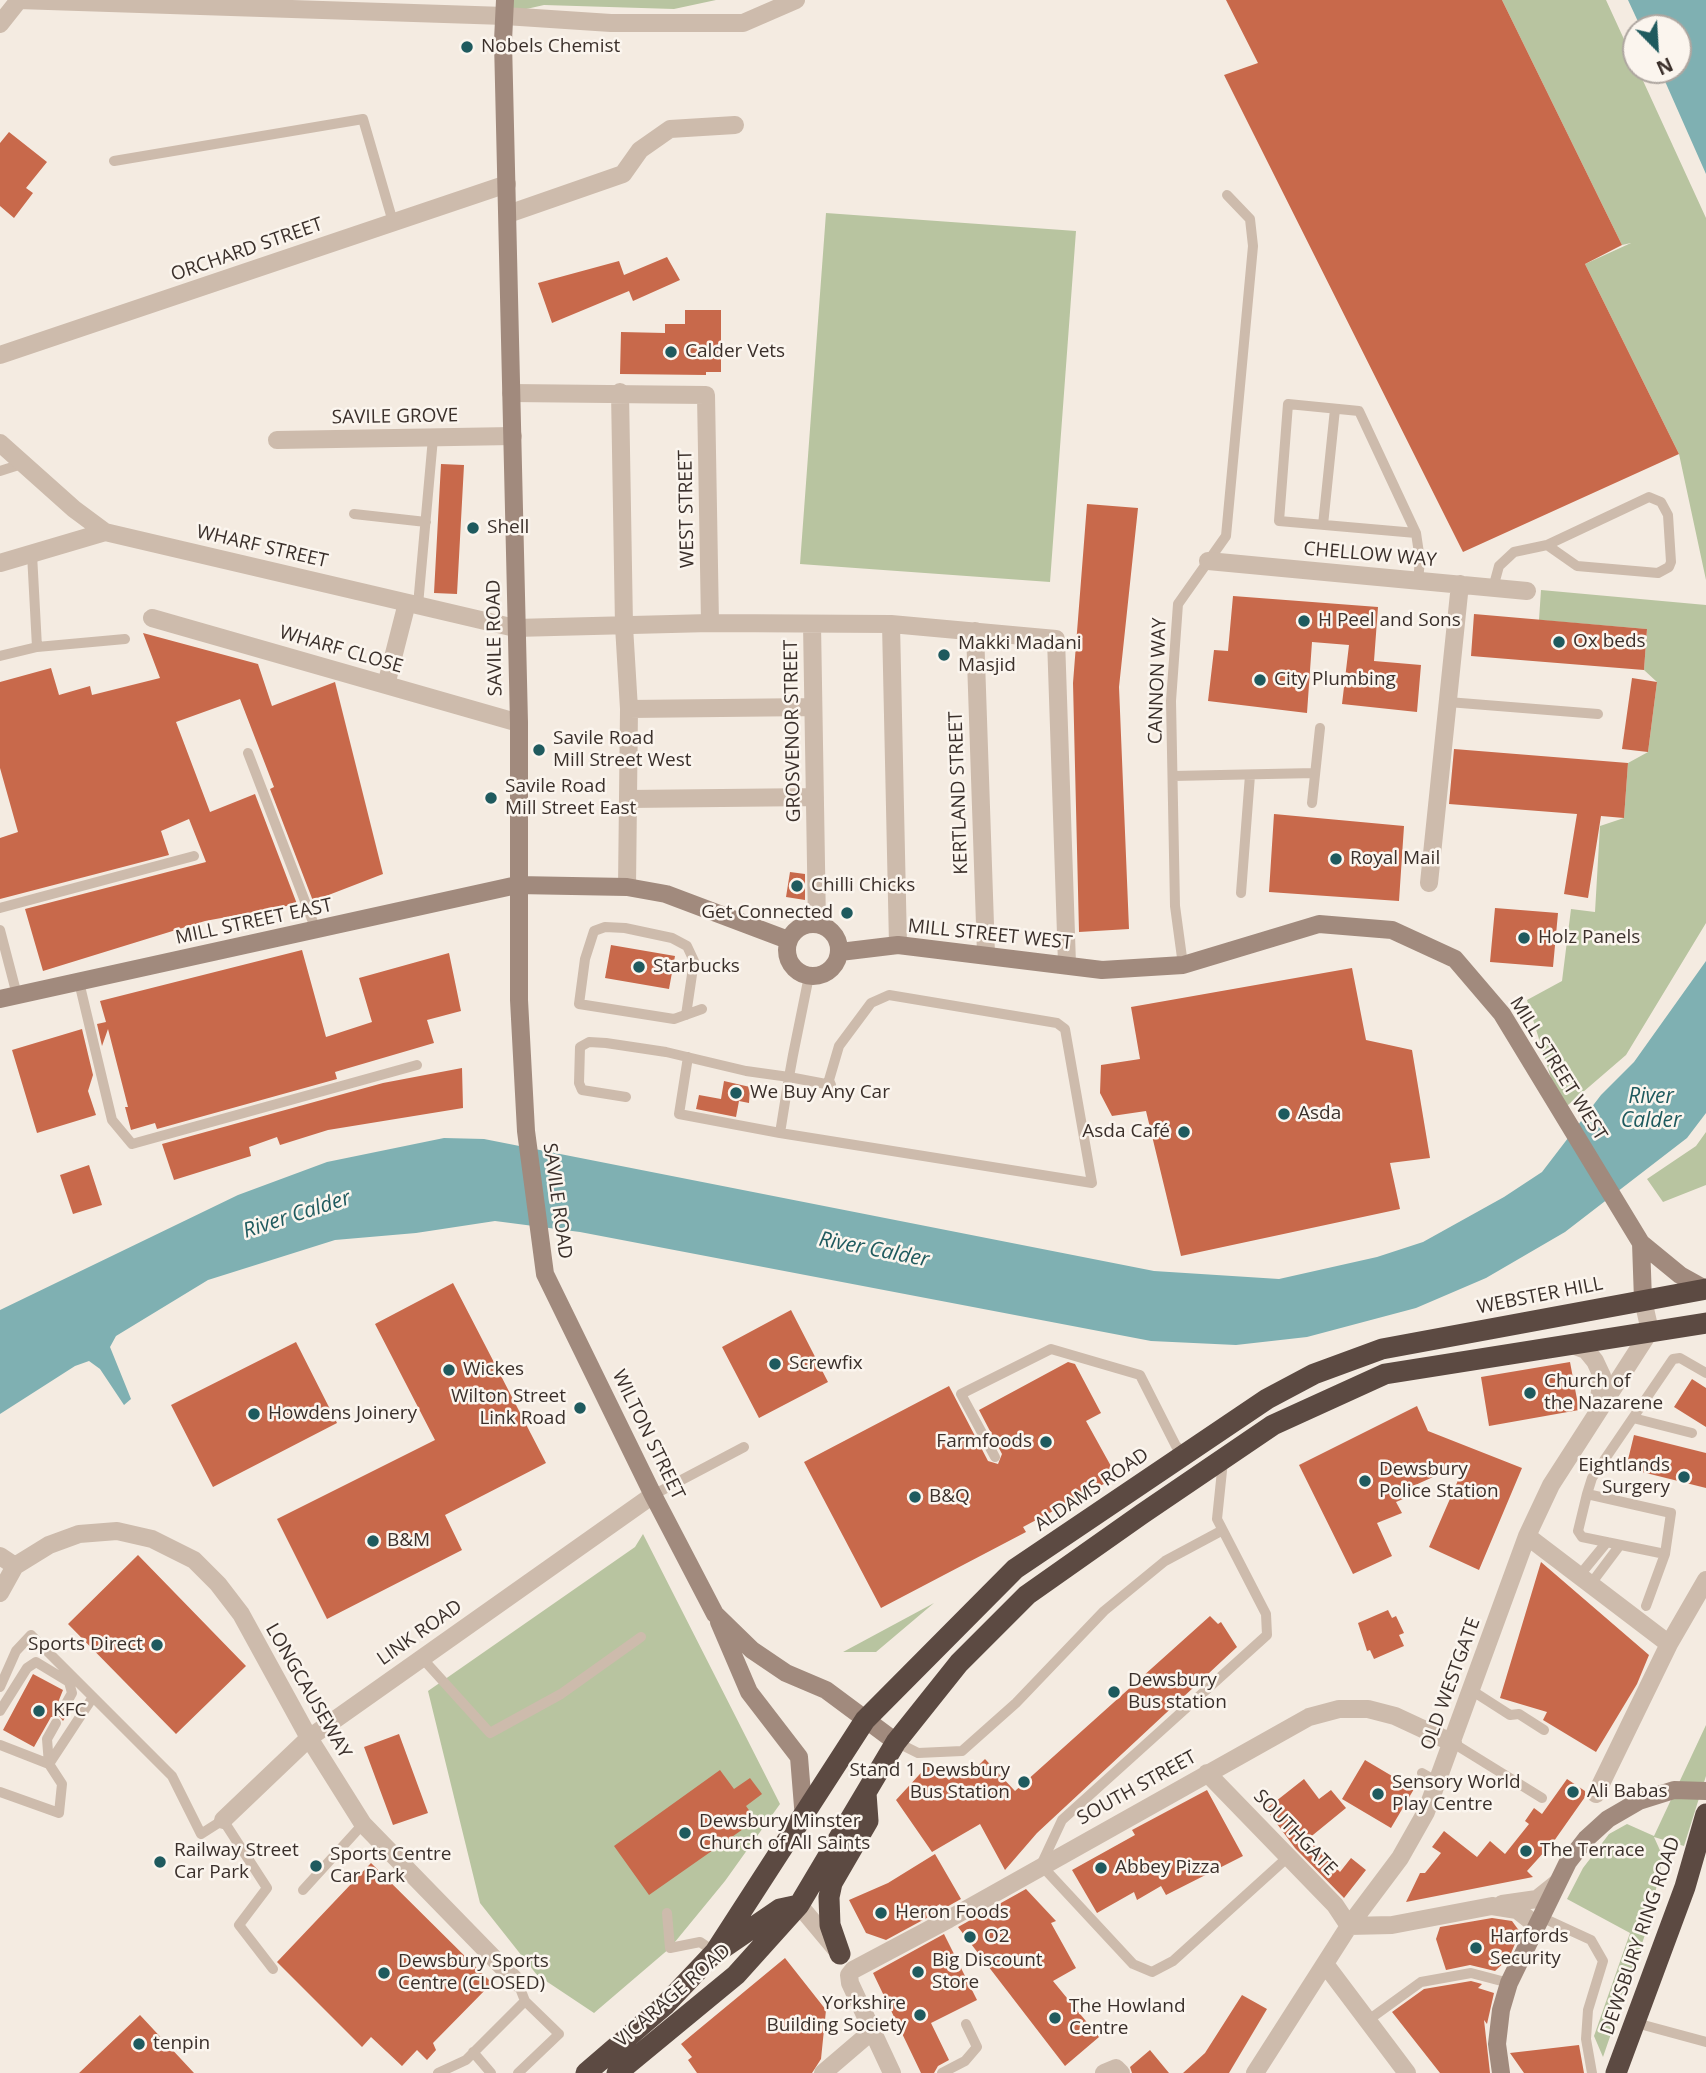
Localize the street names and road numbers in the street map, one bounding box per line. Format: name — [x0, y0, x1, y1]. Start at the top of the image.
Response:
street label: ORCHARD STREET — [168, 213, 326, 287]
street label: SAVILE GROVE — [331, 404, 459, 430]
street label: WEST STREET — [675, 450, 699, 568]
street label: WHARF STREET — [194, 521, 330, 573]
street label: CHELLOW WAY — [1302, 538, 1438, 572]
street label: SAVILE ROAD — [483, 579, 507, 697]
street label: CANNON WAY — [1144, 617, 1172, 745]
street label: WHARF CLOSE — [276, 621, 406, 679]
street label: GROSVENOR STREET — [780, 640, 806, 822]
street label: KERTLAND STREET — [945, 711, 973, 875]
street label: MILL STREET EAST — [174, 894, 334, 950]
street label: MILL STREET WEST — [907, 915, 1073, 955]
street label: MILL STREET WEST — [1505, 993, 1611, 1145]
street label: SAVILE ROAD — [538, 1142, 576, 1260]
street label: WEBSTER HILL — [1475, 1273, 1605, 1319]
street label: WILTON STREET — [607, 1366, 689, 1504]
street label: ALDAMS ROAD — [1031, 1444, 1153, 1536]
street label: LINK ROAD — [373, 1595, 467, 1671]
street label: OLD WESTGATE — [1416, 1615, 1486, 1753]
street label: LONGCAUSEWAY — [260, 1620, 356, 1762]
street label: SOUTH STREET — [1073, 1746, 1201, 1830]
street label: SOUTHGATE — [1248, 1785, 1342, 1881]
street label: DEWSBURY RING ROAD — [1596, 1834, 1686, 2038]
street label: VICARAGE ROAD — [610, 1940, 736, 2052]

